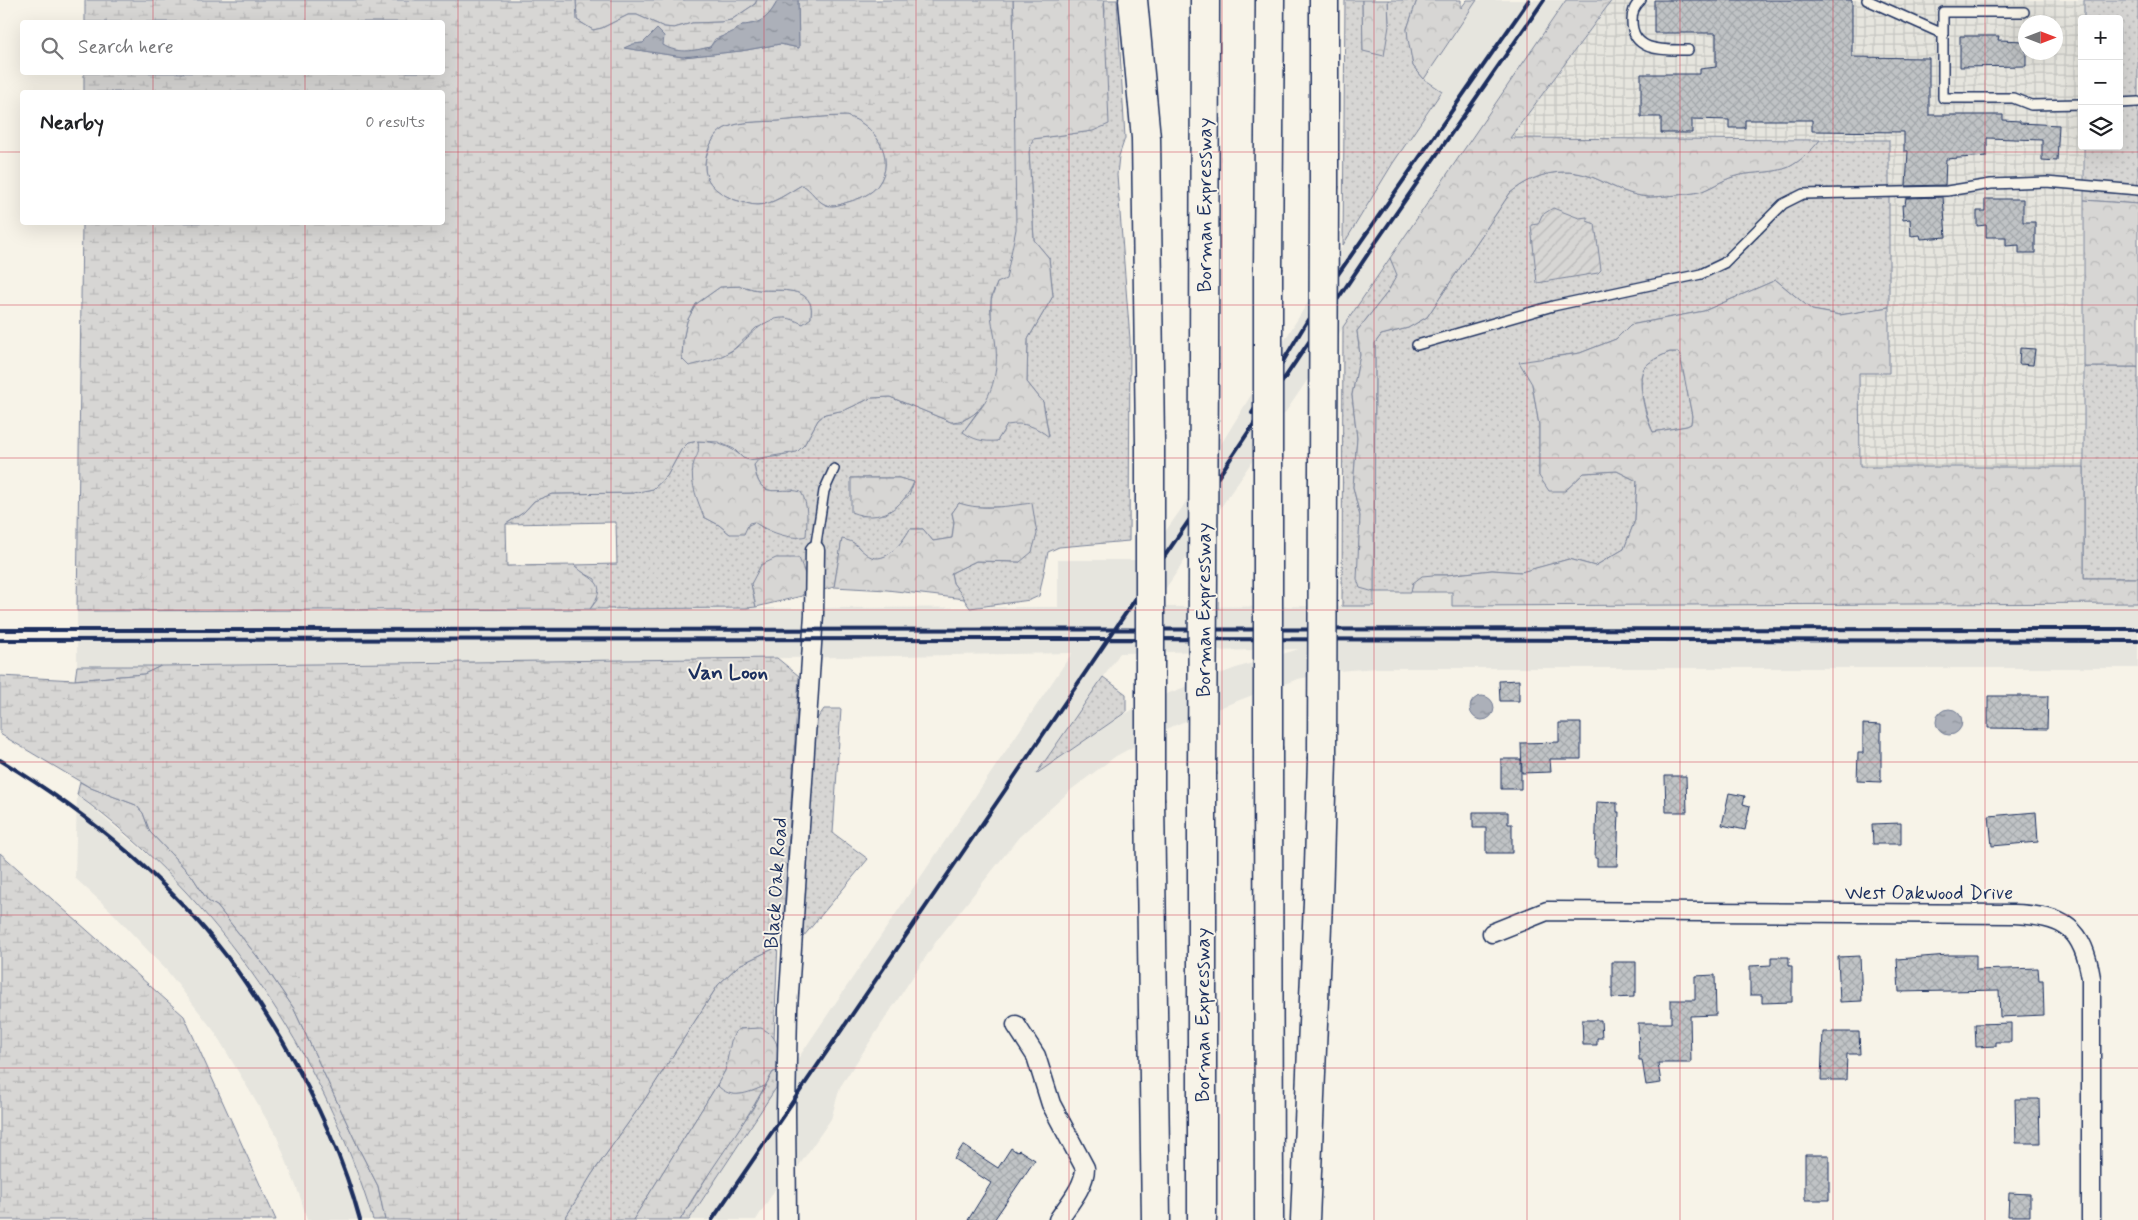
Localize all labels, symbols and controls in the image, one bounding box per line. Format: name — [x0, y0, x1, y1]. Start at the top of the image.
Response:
north arrow — [2018, 15, 2063, 60]
map controls — [2078, 15, 2123, 150]
button: + — [2078, 15, 2123, 60]
search box — [20, 20, 445, 75]
icon: search — [38, 34, 66, 62]
text: Search here — [78, 35, 174, 60]
button: − — [2078, 60, 2123, 105]
button: layers — [2078, 105, 2123, 150]
text: Nearby — [40, 109, 104, 137]
text: 0 results — [365, 112, 425, 133]
street label: Borman Expressway — [1192, 118, 1219, 292]
street label: Borman Expressway — [1191, 523, 1218, 697]
district label: Van Loon — [688, 659, 768, 687]
street label: Black Oak Road — [758, 816, 795, 950]
street label: West Oakwood Drive — [1845, 880, 2013, 907]
street label: Borman Expressway — [1190, 928, 1217, 1102]

